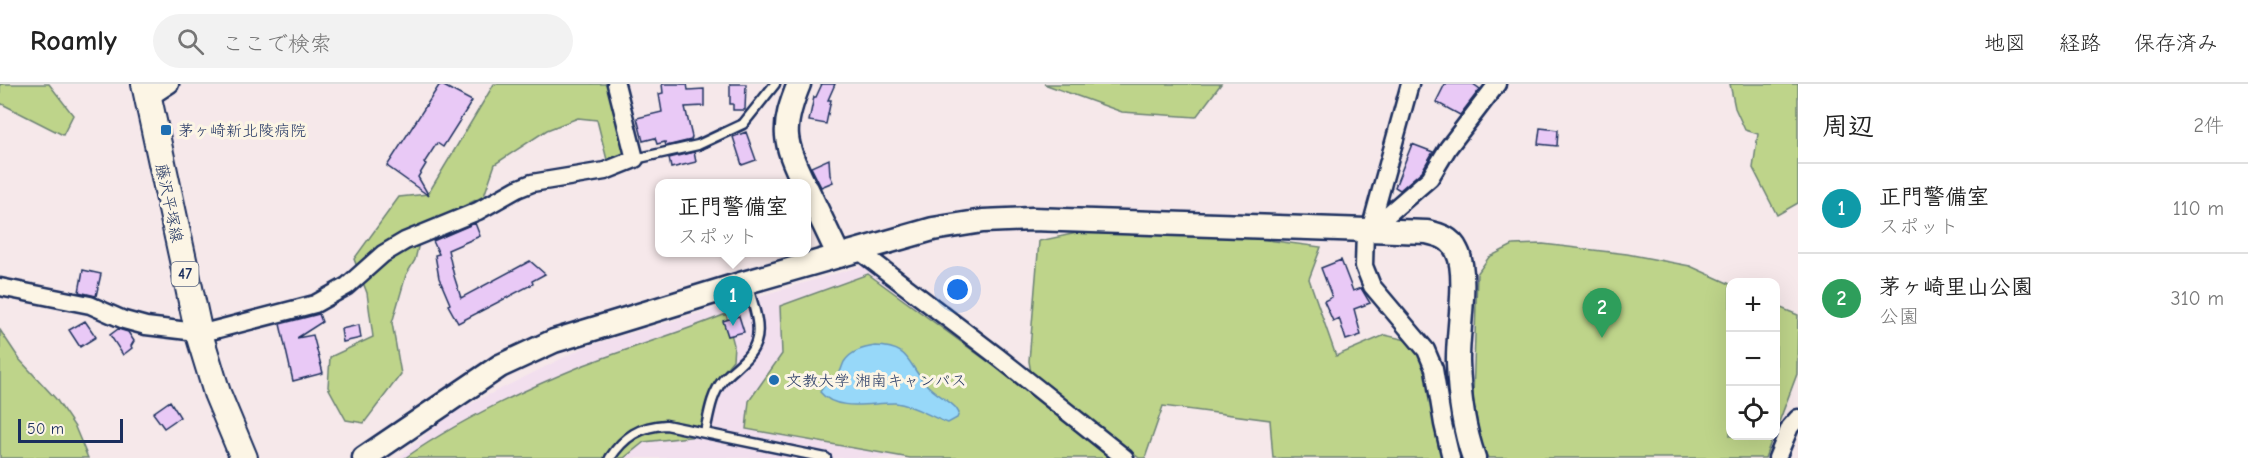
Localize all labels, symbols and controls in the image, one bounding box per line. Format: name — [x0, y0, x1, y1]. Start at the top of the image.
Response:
search box — [153, 14, 573, 68]
text: Roamly — [30, 25, 117, 57]
icon: search — [174, 25, 207, 58]
text: ここで検索 — [222, 31, 332, 57]
text: 地図 — [1984, 31, 2026, 55]
text: 経路 — [2059, 31, 2101, 55]
text: 保存済み — [2134, 31, 2218, 55]
text: 周辺 — [1822, 112, 1874, 142]
text: 2件 — [2194, 114, 2224, 137]
place label: 茅ヶ崎新北陵病院 — [178, 122, 306, 140]
marker: 茅ヶ崎新北陵病院 — [159, 123, 173, 137]
street label: 藤沢平塚線 — [152, 162, 186, 244]
popup — [655, 179, 811, 257]
text: 正門警備室 — [1879, 184, 1989, 210]
text: 正門警備室 — [678, 194, 788, 220]
text: 1 — [1838, 197, 1845, 220]
text: 110 m — [2173, 197, 2224, 220]
text: スポット — [1879, 215, 1959, 238]
text: スポット — [678, 225, 758, 248]
road number: 47 — [172, 262, 198, 286]
text: 茅ヶ崎里山公園 — [1879, 274, 2033, 300]
your location — [943, 275, 972, 304]
pin: 1 — [714, 276, 752, 326]
map controls — [1726, 278, 1780, 440]
button: + — [1726, 278, 1780, 332]
text: 2 — [1837, 287, 1846, 310]
text: 310 m — [2171, 287, 2224, 310]
pin: 2 — [1582, 288, 1622, 338]
text: 公園 — [1879, 305, 1919, 328]
button: − — [1726, 332, 1780, 386]
place label: 文教大学 湘南キャンパス — [786, 372, 967, 390]
marker: 文教大学 湘南キャンパス — [767, 373, 781, 387]
button: locate — [1726, 386, 1780, 440]
scale bar — [18, 416, 123, 444]
text: 50 m — [27, 420, 64, 438]

